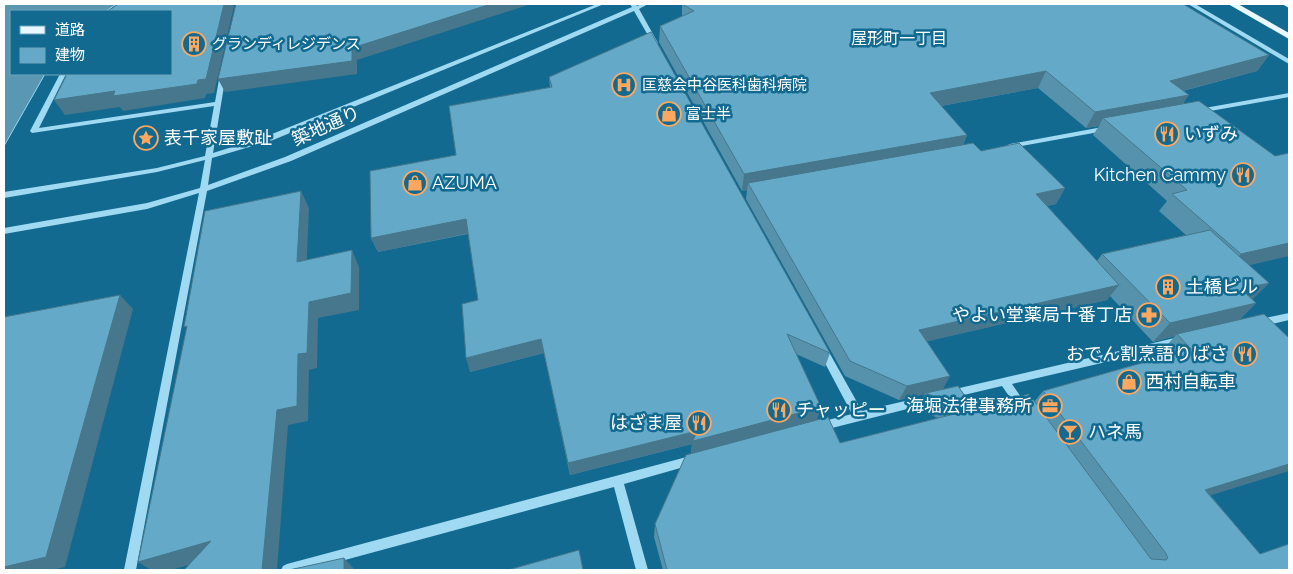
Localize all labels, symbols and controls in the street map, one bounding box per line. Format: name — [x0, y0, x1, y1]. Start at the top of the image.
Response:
legend — [10, 10, 172, 75]
text: 道路 — [55, 21, 85, 39]
district label: 屋形町一丁目 — [851, 29, 947, 48]
building icon: グランディレジデンス — [181, 31, 207, 57]
place label: グランディレジデンス — [212, 35, 361, 53]
text: 建物 — [55, 46, 85, 64]
hospital icon: 匡慈会中谷医科歯科病院 — [611, 72, 637, 98]
place label: 匡慈会中谷医科歯科病院 — [642, 76, 807, 94]
street label: 築地通り — [289, 101, 363, 150]
shop icon: 富士半 — [656, 101, 682, 127]
place label: 富士半 — [686, 105, 731, 123]
restaurant icon: いずみ — [1154, 121, 1180, 147]
place label: いずみ — [1184, 123, 1238, 144]
place icon: 表千家屋敷趾 — [133, 125, 159, 151]
place label: 表千家屋敷趾 — [164, 127, 272, 148]
restaurant icon: Kitchen Cammy — [1230, 162, 1256, 188]
place label: Kitchen Cammy — [1094, 164, 1226, 185]
shop icon: AZUMA — [402, 170, 428, 196]
place label: AZUMA — [432, 172, 497, 193]
building icon: 土橋ビル — [1155, 274, 1181, 300]
place label: 土橋ビル — [1186, 276, 1258, 297]
pharmacy icon: やよい堂薬局十番丁店 — [1136, 302, 1162, 328]
place label: やよい堂薬局十番丁店 — [952, 304, 1132, 325]
restaurant icon: おでん割烹語りばさ — [1232, 341, 1258, 367]
place label: おでん割烹語りばさ — [1066, 343, 1228, 364]
shop icon: 西村自転車 — [1116, 369, 1142, 395]
place label: 西村自転車 — [1146, 371, 1236, 392]
office icon: 海堀法律事務所 — [1037, 393, 1063, 419]
place label: 海堀法律事務所 — [906, 395, 1032, 416]
restaurant icon: チャッピー — [766, 397, 792, 423]
place label: チャッピー — [796, 399, 886, 420]
restaurant icon: はざま屋 — [686, 410, 712, 436]
place label: はざま屋 — [610, 412, 682, 433]
bar icon: ハネ馬 — [1057, 419, 1083, 445]
place label: ハネ馬 — [1088, 421, 1142, 442]

